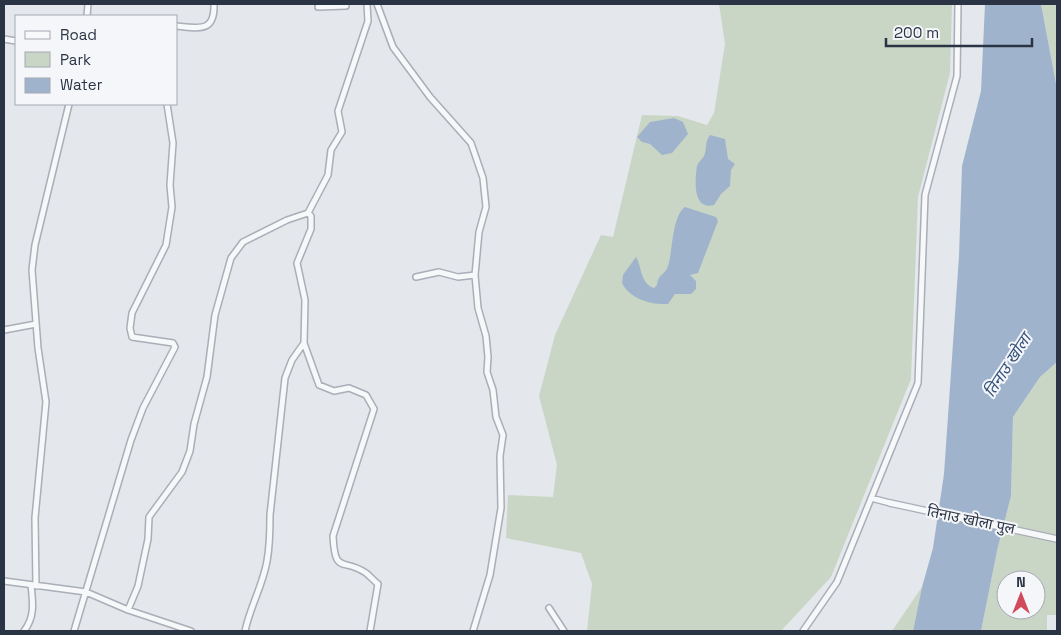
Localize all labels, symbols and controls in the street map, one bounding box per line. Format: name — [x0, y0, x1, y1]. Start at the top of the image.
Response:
legend — [15, 15, 178, 105]
scale bar — [886, 15, 1032, 47]
text: 200 m — [894, 23, 939, 42]
text: Road — [60, 25, 97, 44]
text: Park — [60, 50, 91, 69]
text: Water — [60, 75, 103, 94]
water label: तिनाउ खोला — [979, 327, 1037, 401]
street label: तिनाउ खोला पुल — [925, 501, 1018, 539]
north arrow — [996, 570, 1046, 620]
text: N — [1016, 573, 1026, 591]

